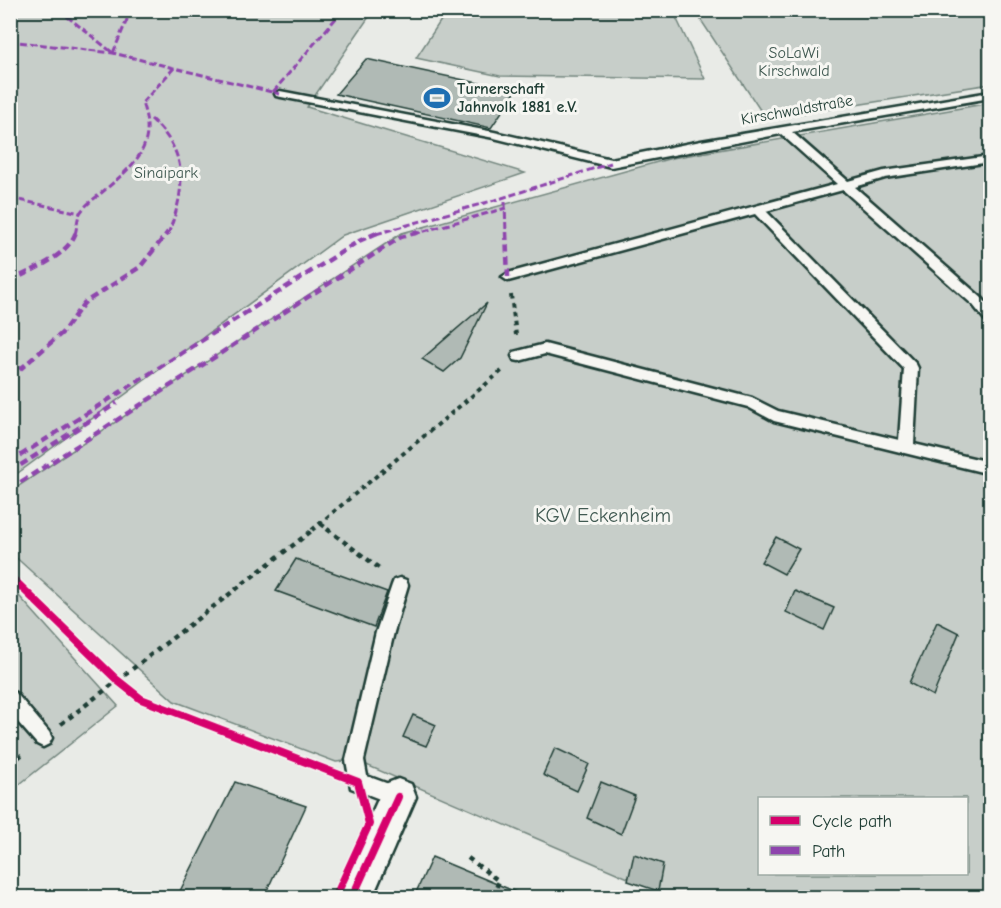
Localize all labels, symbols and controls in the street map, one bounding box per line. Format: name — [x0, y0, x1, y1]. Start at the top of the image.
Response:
park label: SoLaWi Kirschwald — [758, 44, 830, 80]
place label: Turnerschaft Jahnvolk 1881 e.V. — [457, 80, 577, 116]
sports icon: Turnerschaft Jahnvolk 1881 e.V. — [422, 83, 452, 113]
street label: Kirschwaldstraße — [740, 91, 854, 129]
park label: Sinaipark — [134, 164, 198, 182]
park label: KGV Eckenheim — [535, 504, 671, 527]
legend — [758, 797, 968, 875]
text: Cycle path — [812, 811, 892, 832]
text: Path — [812, 841, 845, 862]

